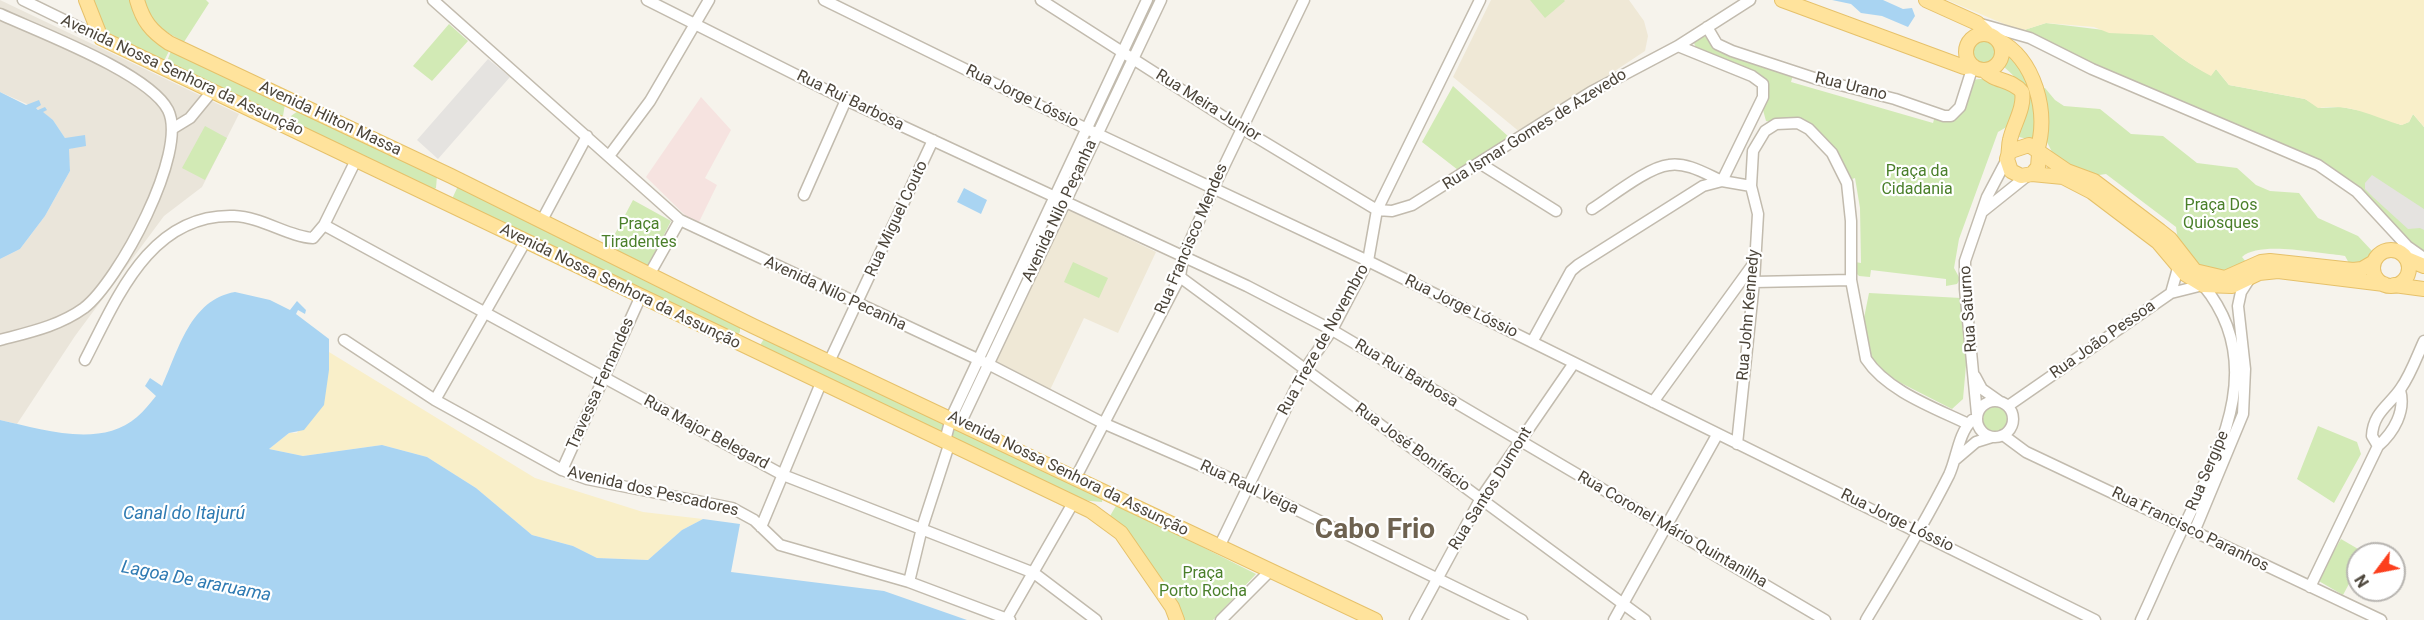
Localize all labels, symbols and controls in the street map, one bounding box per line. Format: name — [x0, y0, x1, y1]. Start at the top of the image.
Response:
street label: Avenida Nossa Senhora da Assunção — [58, 11, 306, 141]
street label: Rua Jorge Lóssio — [962, 61, 1082, 133]
street label: Rua Ismar Gomes de Azevedo — [1439, 65, 1631, 195]
street label: Rua Meira Junior — [1152, 66, 1264, 146]
street label: Rua Rui Barbosa — [793, 67, 907, 135]
street label: Rua Urano — [1813, 69, 1889, 105]
street label: Avenida Hilton Massa — [256, 78, 404, 160]
street label: Avenida Nilo Peçanha — [1019, 137, 1101, 285]
street label: Rua Miguel Couto — [862, 158, 932, 280]
street label: Rua Francisco Mendes — [1152, 161, 1232, 317]
park label: Praça da Cidadania — [1881, 162, 1953, 200]
park label: Praça Dos Quiosques — [2183, 196, 2259, 234]
park label: Praça Tiradentes — [601, 215, 677, 253]
street label: Avenida Nossa Senhora da Assunção — [497, 220, 743, 354]
street label: Rua John Kennedy — [1734, 248, 1764, 382]
street label: Avenida Nilo Pecanha — [761, 253, 909, 335]
street label: Rua Treze de Novembro — [1274, 261, 1374, 419]
street label: Rua Saturno — [1956, 265, 1982, 353]
street label: Rua Jorge Lóssio — [1401, 271, 1521, 343]
street label: Rua João Pessoa — [2047, 297, 2159, 383]
street label: Travessa Fernandes — [563, 315, 639, 453]
street label: Rua Rui Barbosa — [1351, 336, 1461, 412]
street label: Rua Major Belegard — [640, 392, 772, 474]
street label: Rua José Bonifácio — [1351, 400, 1473, 496]
street label: Avenida Nossa Senhora da Assunção — [945, 407, 1191, 541]
street label: Rua Santos Dumont — [1445, 424, 1537, 554]
street label: Rua Sergipe — [2183, 428, 2233, 514]
street label: Rua Raul Veiga — [1197, 457, 1301, 519]
street label: Avenida dos Pescadores — [566, 463, 740, 521]
street label: Rua Coronel Mário Quintanilha — [1574, 468, 1770, 592]
street label: Rua Francisco Paranhos — [2108, 484, 2272, 576]
street label: Rua Jorge Lóssio — [1837, 485, 1957, 557]
water label: Canal do Itajurú — [123, 503, 245, 525]
district label: Cabo Frio — [1315, 514, 1435, 548]
north arrow — [2346, 542, 2406, 602]
water label: Lagoa De araruama — [119, 557, 273, 607]
park label: Praça Porto Rocha — [1159, 564, 1247, 602]
text: N — [2351, 571, 2373, 591]

